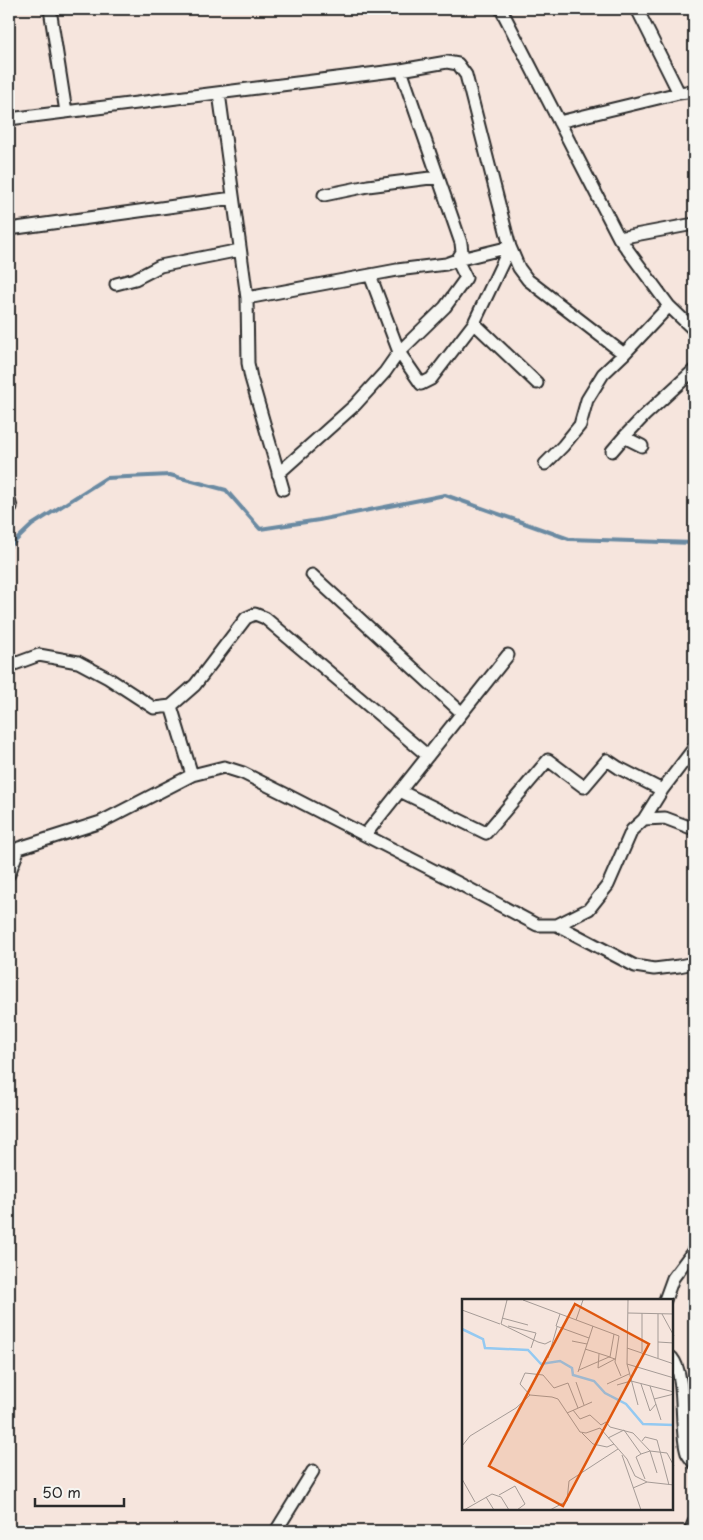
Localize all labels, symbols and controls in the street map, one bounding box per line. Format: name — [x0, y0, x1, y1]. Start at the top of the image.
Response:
inset map — [462, 1299, 673, 1510]
scale bar — [35, 1475, 124, 1507]
text: 50 m — [42, 1480, 81, 1503]

